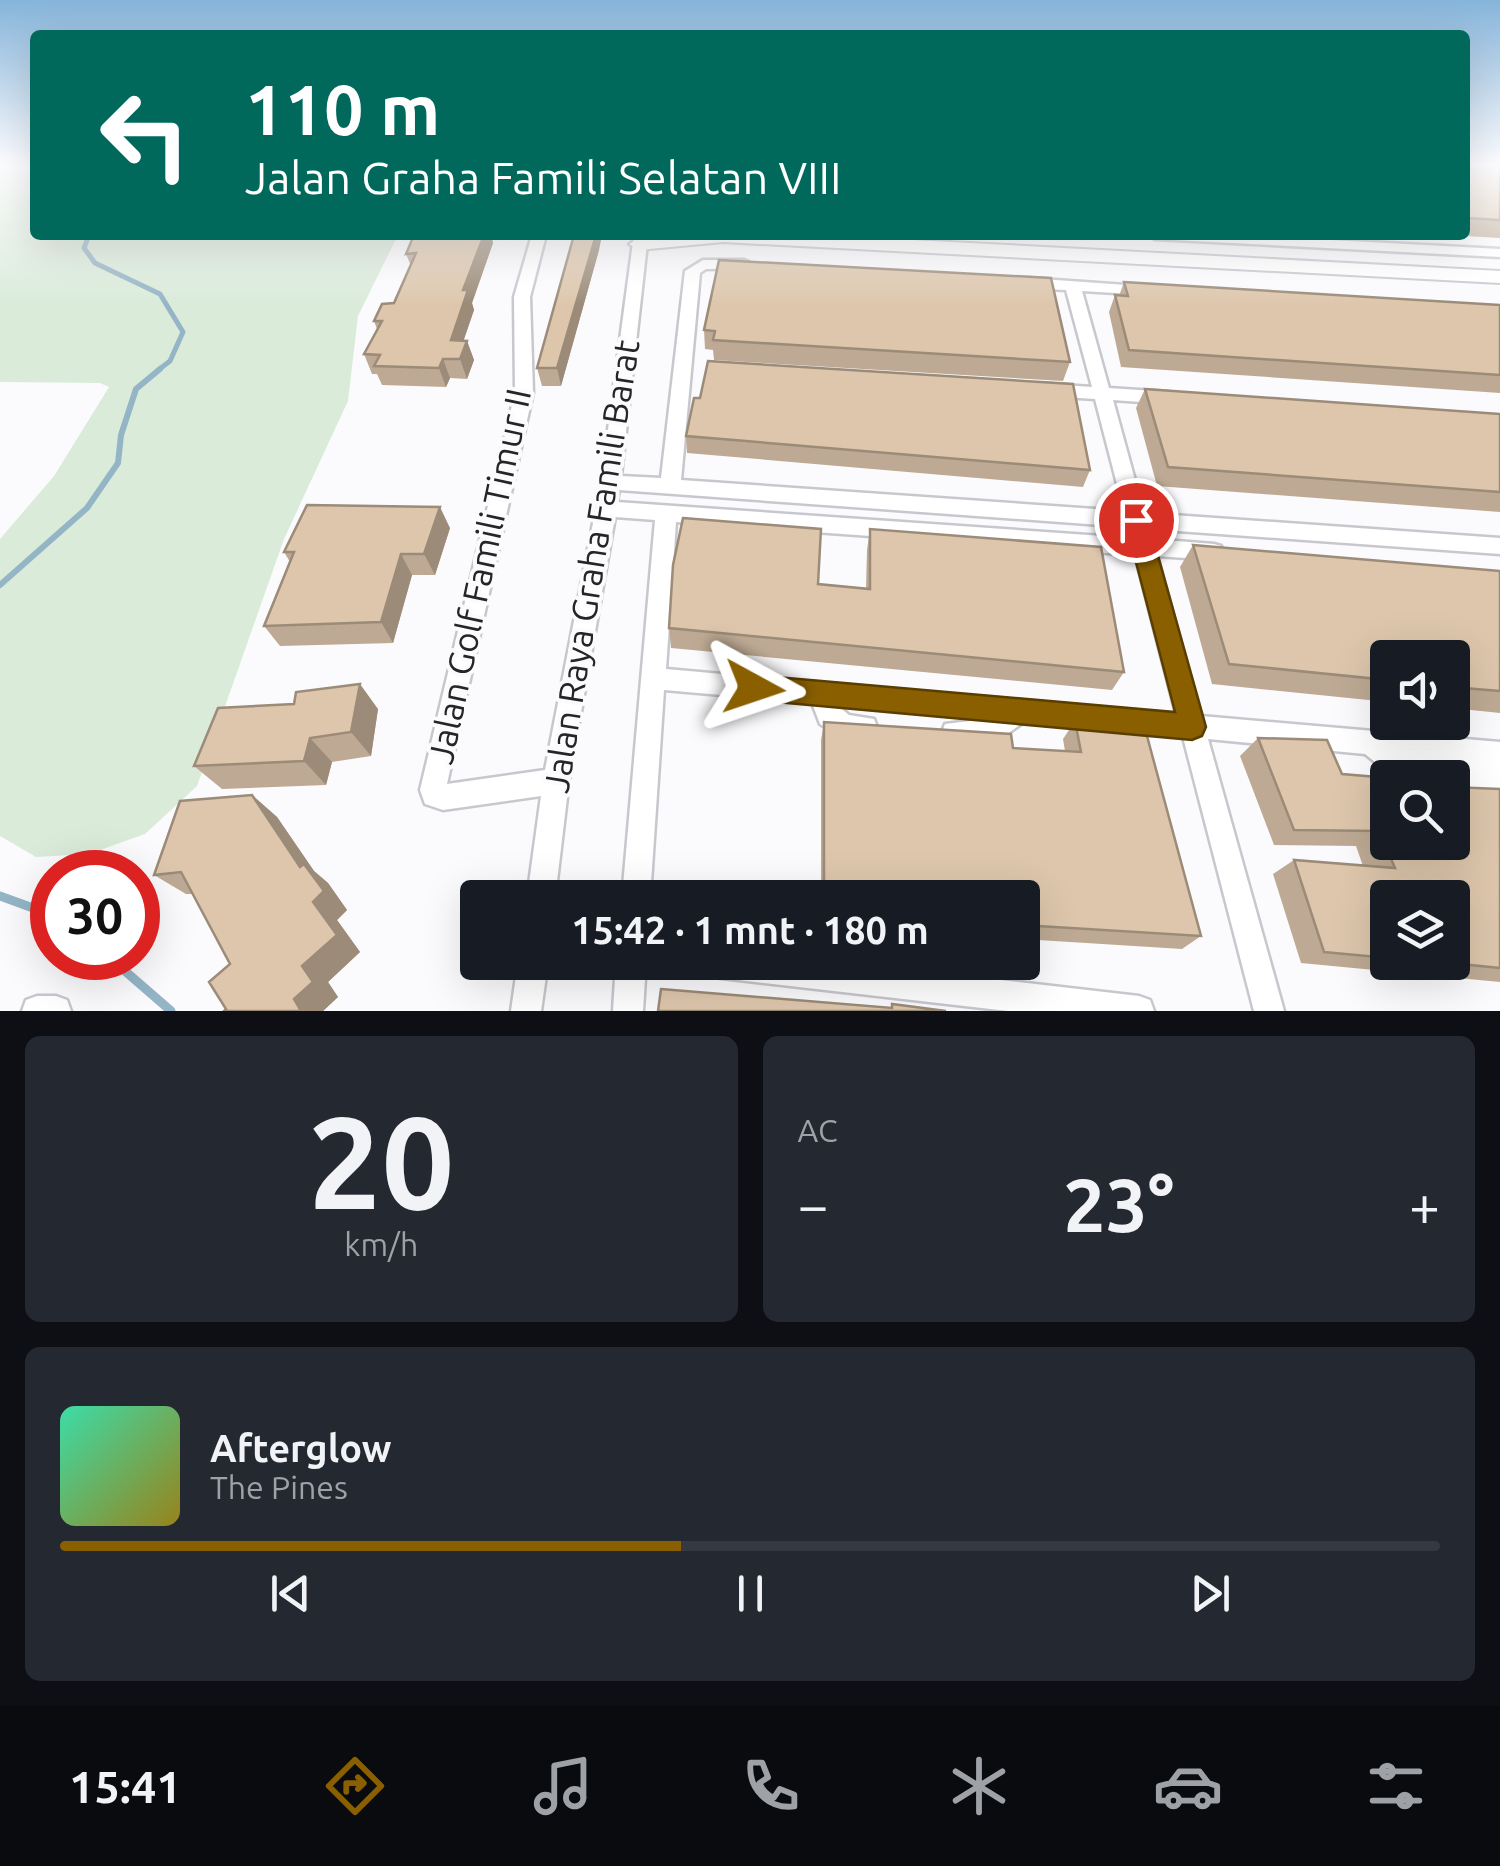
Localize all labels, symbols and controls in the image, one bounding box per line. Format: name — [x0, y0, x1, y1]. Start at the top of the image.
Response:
icon: left — [80, 70, 210, 200]
text: 110 m — [245, 70, 440, 148]
text: Jalan Graha Famili Selatan VIII — [245, 152, 842, 203]
street label: Jalan Raya Graha Famili Barat — [535, 336, 647, 795]
street label: Jalan Golf Famili Timur II — [420, 385, 538, 767]
pin — [1094, 478, 1179, 563]
icon: arrive — [1109, 493, 1164, 548]
position arrow — [702, 636, 806, 740]
map controls — [1370, 640, 1470, 980]
button: sound — [1370, 640, 1470, 740]
button: search — [1370, 760, 1470, 860]
speed limit sign: 30 — [30, 850, 160, 980]
button: layers — [1370, 880, 1470, 980]
text: 15:42 · 1 mnt · 180 m — [571, 909, 929, 951]
text: 20 — [308, 1088, 455, 1234]
text: AC — [798, 1112, 838, 1148]
text: 23° — [1063, 1162, 1174, 1246]
text: − — [798, 1174, 829, 1235]
text: + — [1409, 1174, 1440, 1235]
text: km/h — [344, 1226, 418, 1262]
text: Afterglow — [210, 1427, 392, 1469]
text: The Pines — [210, 1469, 348, 1505]
icon: previous — [263, 1566, 318, 1621]
icon: pause — [723, 1566, 778, 1621]
icon: next — [1183, 1566, 1238, 1621]
icon: directions — [320, 1751, 390, 1821]
icon: music — [528, 1751, 598, 1821]
icon: phone — [736, 1751, 806, 1821]
icon: climate — [944, 1751, 1014, 1821]
icon: car — [1153, 1751, 1223, 1821]
icon: filters — [1361, 1751, 1431, 1821]
text: 15:41 — [69, 1761, 182, 1812]

